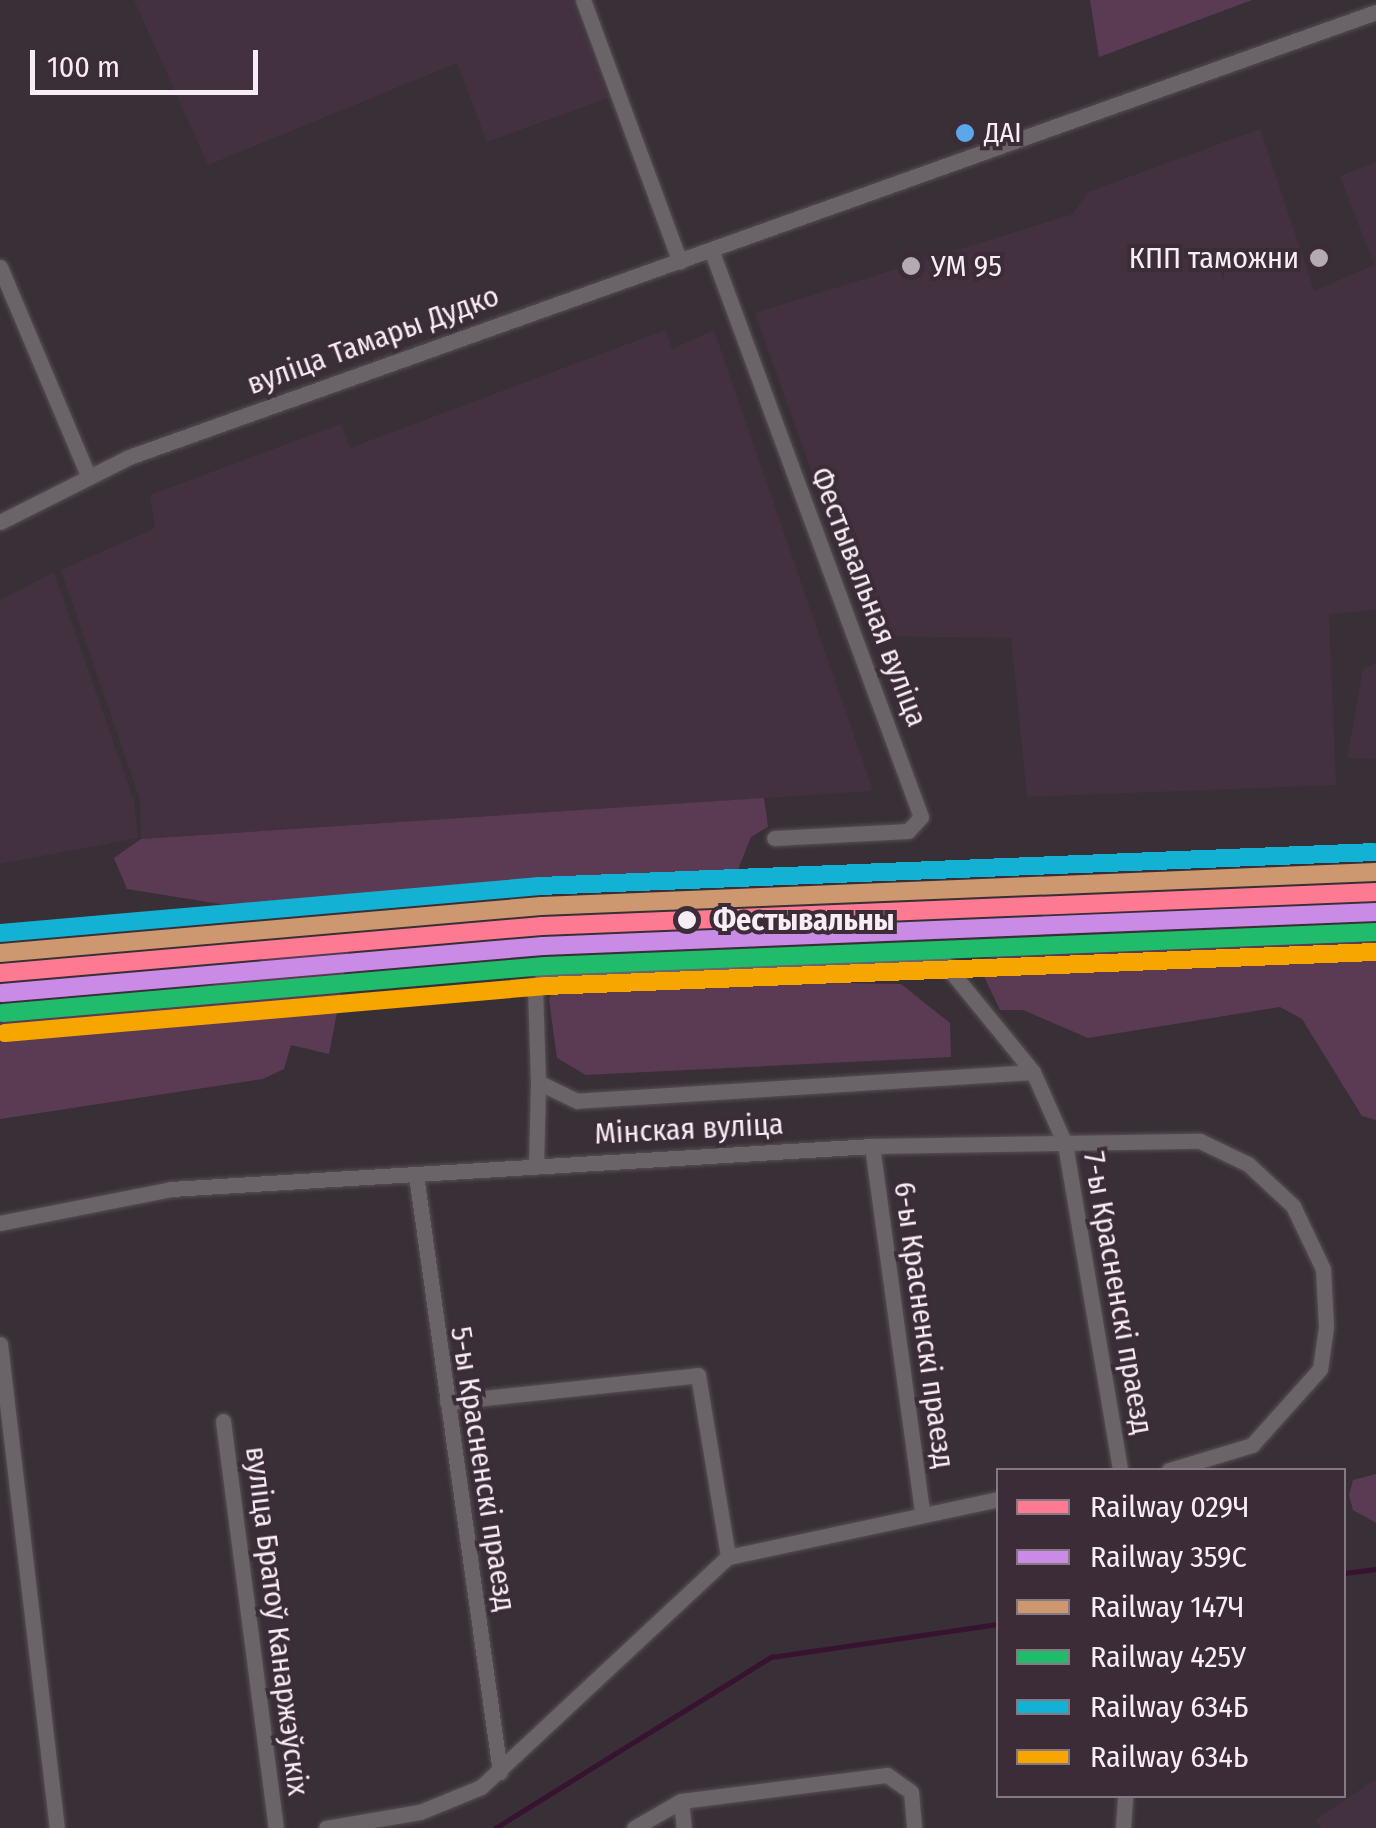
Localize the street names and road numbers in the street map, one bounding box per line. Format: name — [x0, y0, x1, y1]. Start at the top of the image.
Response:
street label: вуліца Тамары Дудко — [242, 278, 504, 402]
street label: Фестывальная вуліца — [803, 462, 935, 732]
street label: Мінская вуліца — [594, 1106, 784, 1152]
street label: 7-ы Красненскі праезд — [1075, 1149, 1161, 1437]
street label: 6-ы Красненскі праезд — [886, 1179, 962, 1471]
street label: 5-ы Красненскі праезд — [443, 1324, 523, 1614]
street label: вуліца Братоў Канаржэўскіх — [238, 1444, 316, 1798]

